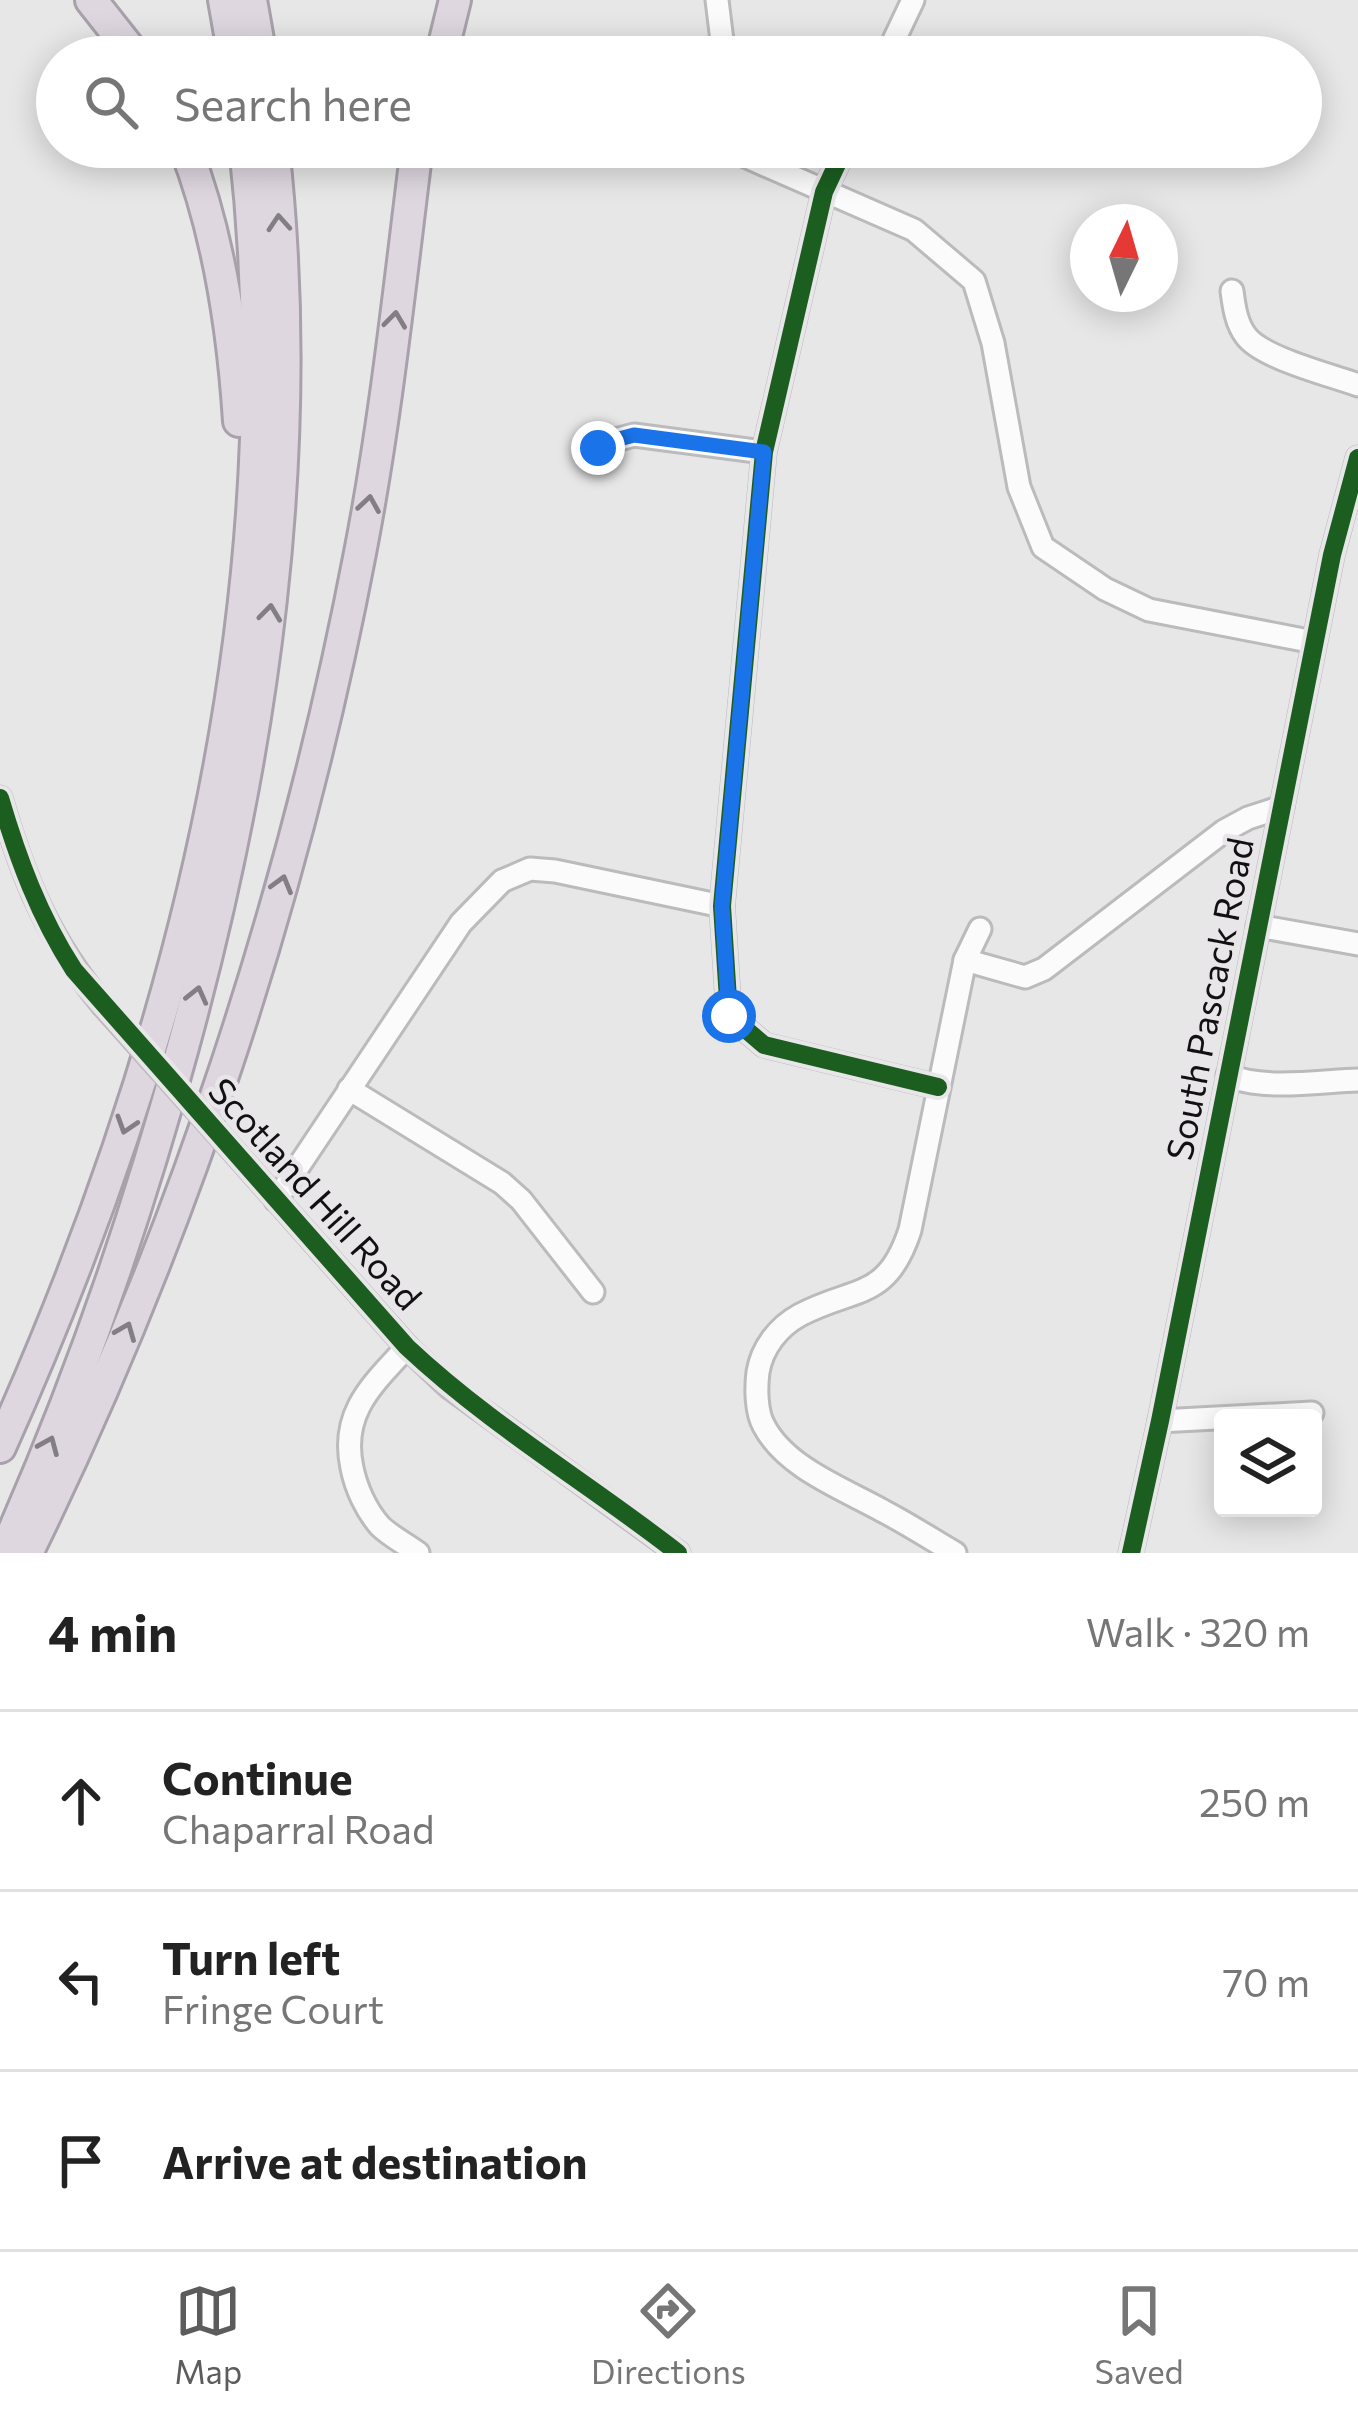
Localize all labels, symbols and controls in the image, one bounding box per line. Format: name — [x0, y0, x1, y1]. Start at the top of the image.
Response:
search box — [36, 36, 1322, 168]
icon: search — [78, 69, 144, 135]
text: Search here — [174, 75, 412, 130]
north arrow — [1070, 204, 1178, 312]
one-way arrow — [267, 213, 293, 232]
one-way arrow — [381, 310, 407, 330]
route end — [571, 421, 625, 475]
one-way arrow — [355, 494, 380, 514]
one-way arrow — [257, 603, 283, 622]
street label: South Pascack Road — [1155, 834, 1261, 1164]
one-way arrow — [268, 874, 293, 895]
one-way arrow — [182, 986, 207, 1006]
route start — [702, 989, 756, 1043]
street label: Scotland Hill Road — [201, 1068, 432, 1318]
one-way arrow — [116, 1113, 140, 1134]
one-way arrow — [112, 1322, 136, 1343]
map controls — [1214, 1409, 1322, 1517]
button: layers — [1214, 1409, 1322, 1517]
one-way arrow — [35, 1436, 59, 1457]
text: 4 min — [48, 1600, 177, 1663]
text: Walk · 320 m — [1086, 1607, 1310, 1655]
text: Continue — [162, 1749, 353, 1804]
icon: ahead — [48, 1768, 114, 1834]
text: 250 m — [1199, 1777, 1310, 1825]
text: Chaparral Road — [162, 1804, 435, 1852]
text: Turn left — [162, 1929, 340, 1984]
icon: left — [48, 1948, 114, 2014]
text: 70 m — [1223, 1957, 1310, 2005]
text: Fringe Court — [162, 1984, 384, 2032]
icon: arrive — [48, 2128, 114, 2194]
text: Arrive at destination — [162, 2133, 588, 2188]
tab: Map — [174, 2278, 242, 2391]
tab: Directions — [591, 2278, 746, 2391]
tab: Saved — [1095, 2278, 1184, 2391]

